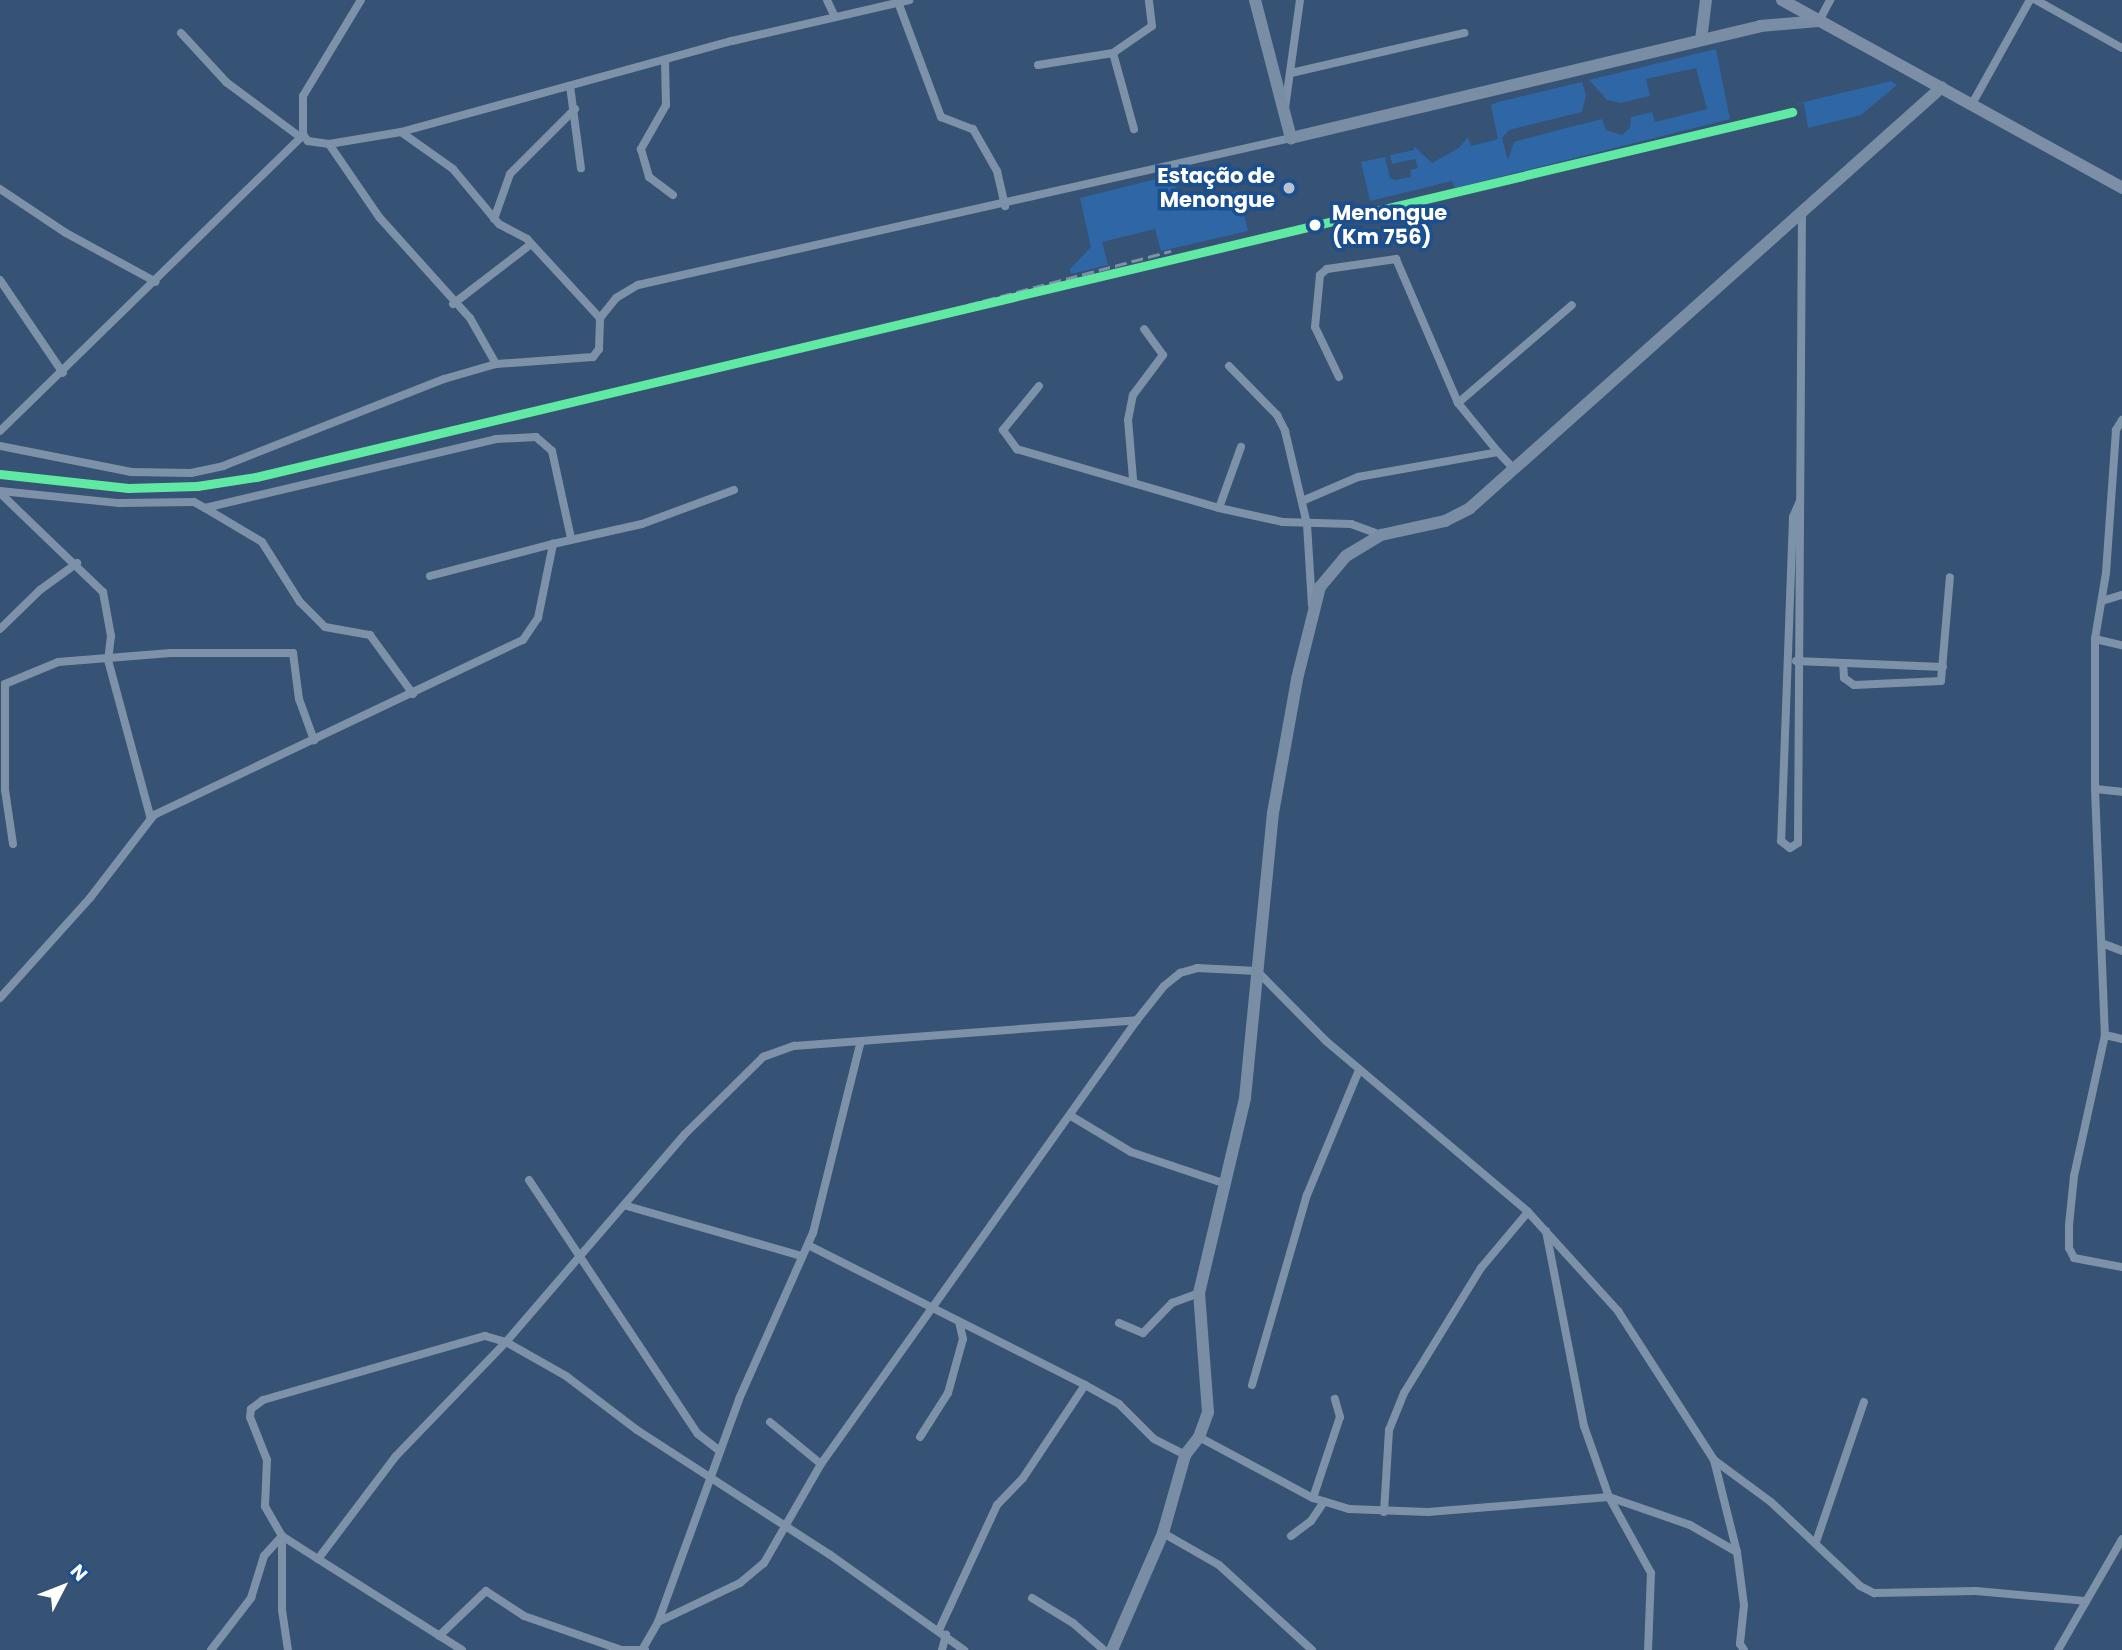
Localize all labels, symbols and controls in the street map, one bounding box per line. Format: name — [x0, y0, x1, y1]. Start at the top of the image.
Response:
place label: Estação de Menongue — [1157, 163, 1275, 213]
marker: Estação de Menongue — [1281, 180, 1297, 196]
place label: Menongue (Km 756) — [1332, 200, 1447, 250]
marker: Menongue (Km 756) — [1304, 214, 1326, 236]
north arrow — [28, 1552, 98, 1622]
text: N — [64, 1558, 94, 1587]

